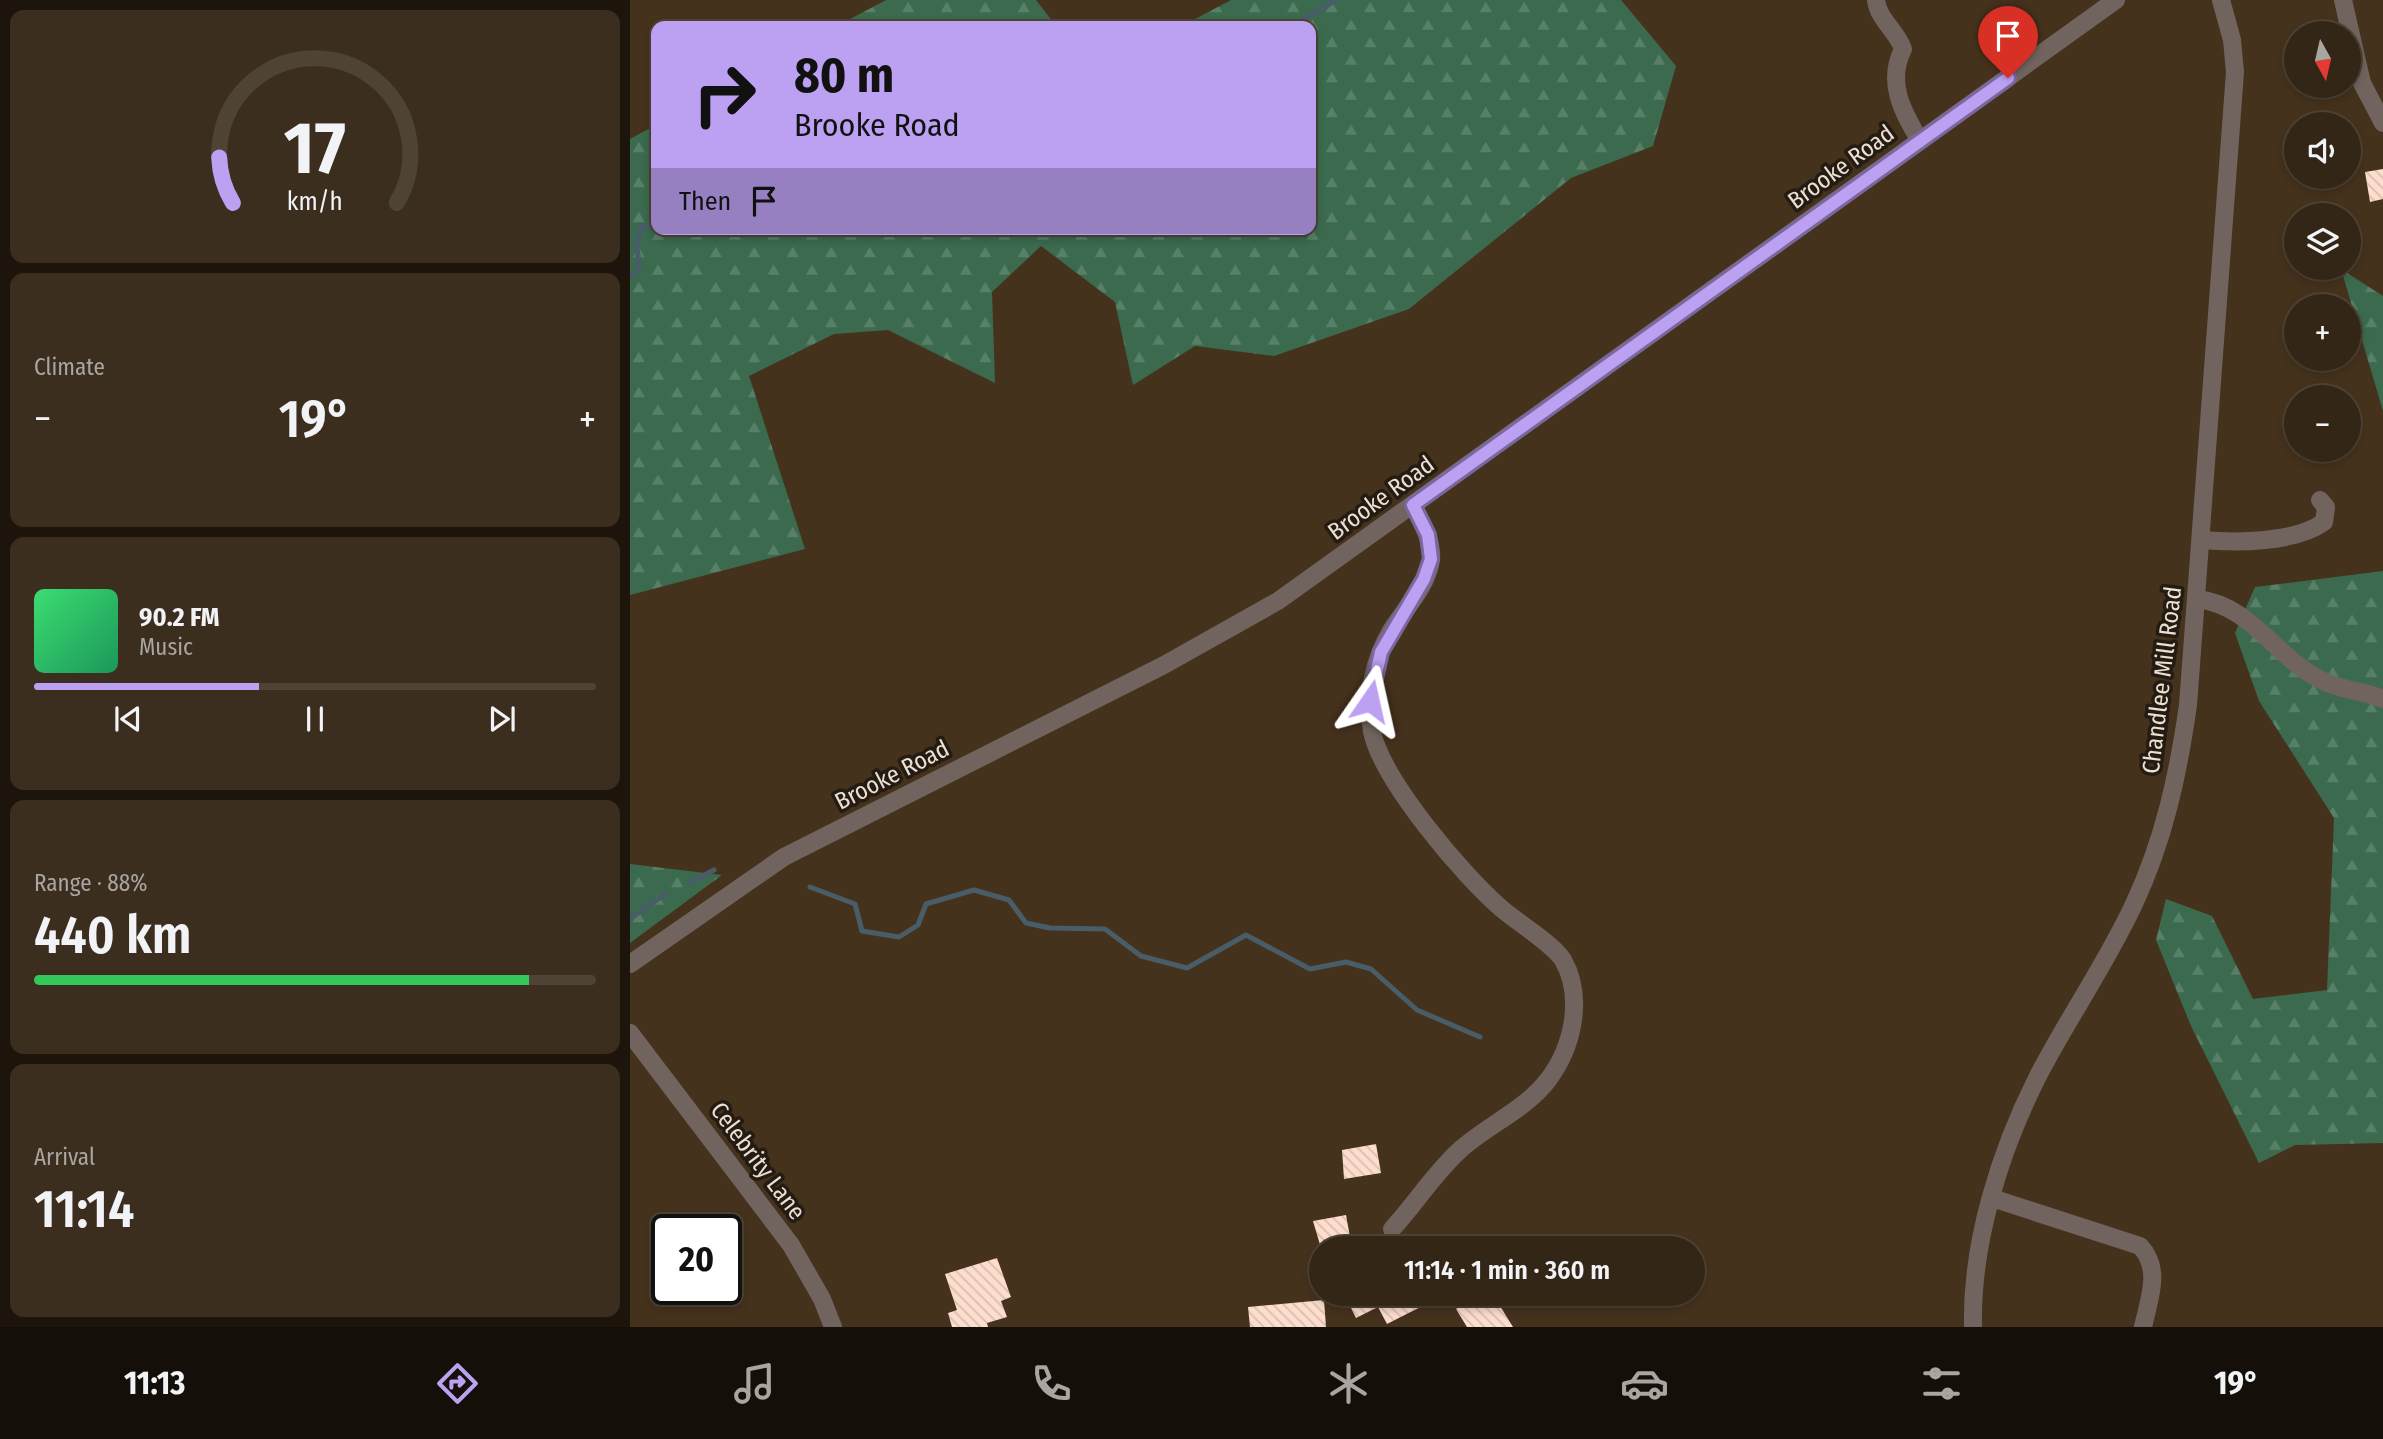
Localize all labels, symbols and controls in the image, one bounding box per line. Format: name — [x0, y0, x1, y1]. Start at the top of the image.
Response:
pin — [1978, 6, 2038, 78]
icon: arrive — [1989, 17, 2027, 55]
north arrow — [2284, 21, 2361, 98]
map controls — [2284, 21, 2361, 462]
text: 80 m — [794, 46, 894, 105]
icon: right — [679, 49, 770, 140]
text: 17 — [284, 105, 346, 192]
text: Brooke Road — [794, 106, 960, 144]
button: sound — [2284, 112, 2361, 189]
street label: Brooke Road — [1782, 119, 1900, 215]
icon: arrive — [745, 182, 783, 220]
text: Then — [679, 186, 731, 217]
text: km/h — [287, 187, 343, 217]
button: layers — [2284, 203, 2361, 280]
button: + — [2284, 294, 2361, 371]
text: Climate — [34, 353, 105, 381]
button: − — [2284, 385, 2361, 462]
text: 19° — [279, 388, 351, 451]
text: − — [34, 396, 51, 442]
text: + — [579, 396, 596, 442]
street label: Brooke Road — [1322, 450, 1440, 546]
street label: Chandlee Mill Road — [2137, 585, 2187, 775]
text: 90.2 FM — [139, 602, 220, 633]
text: Music — [139, 633, 193, 661]
position arrow — [1333, 664, 1407, 738]
icon: previous — [109, 700, 147, 738]
icon: pause — [296, 700, 334, 738]
icon: next — [483, 700, 521, 738]
street label: Brooke Road — [830, 734, 954, 816]
text: Range · 88% — [34, 869, 147, 897]
text: 440 km — [34, 904, 192, 967]
street label: Celebrity Lane — [705, 1097, 811, 1225]
text: Arrival — [34, 1143, 95, 1171]
text: 11:14 — [34, 1178, 134, 1241]
speed limit sign: 20 — [651, 1214, 742, 1305]
text: 11:14 · 1 min · 360 m — [1404, 1255, 1610, 1286]
icon: directions — [433, 1359, 482, 1408]
icon: music — [730, 1359, 779, 1408]
icon: phone — [1027, 1359, 1076, 1408]
icon: climate — [1324, 1359, 1373, 1408]
icon: car — [1620, 1359, 1669, 1408]
icon: filters — [1917, 1359, 1966, 1408]
text: 11:13 — [124, 1364, 185, 1402]
text: 19° — [2214, 1364, 2259, 1402]

